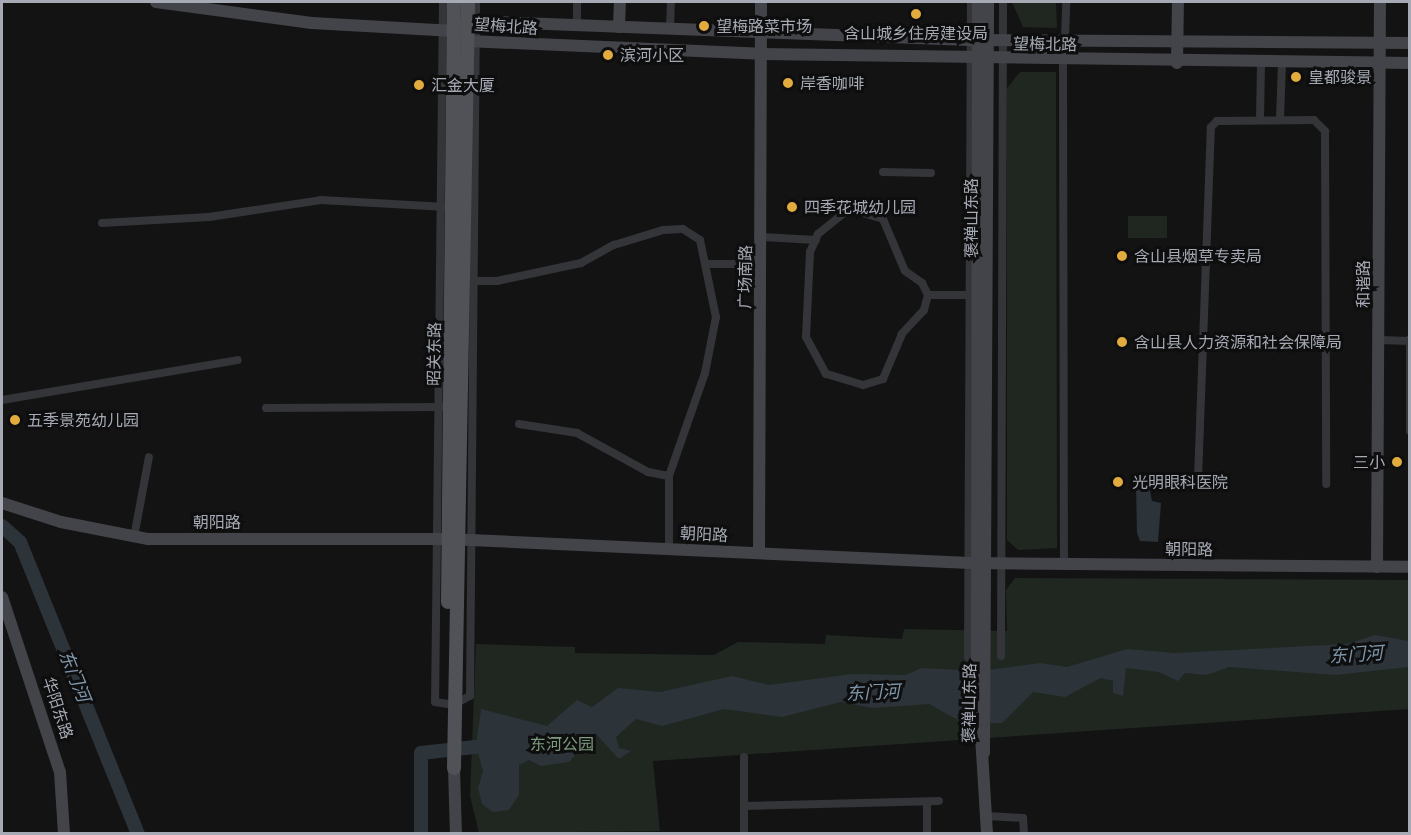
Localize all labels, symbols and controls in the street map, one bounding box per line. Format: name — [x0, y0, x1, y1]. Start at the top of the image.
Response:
marker: 含山城乡住房建设局 — [909, 7, 923, 21]
street label: 望梅北路 — [473, 14, 539, 38]
place label: 望梅路菜市场 — [716, 16, 812, 36]
marker: 望梅路菜市场 — [697, 19, 711, 33]
place label: 含山城乡住房建设局 — [844, 23, 988, 43]
street label: 望梅北路 — [1013, 34, 1077, 54]
place label: 滨河小区 — [620, 45, 684, 65]
marker: 滨河小区 — [601, 48, 615, 62]
place label: 皇都骏景 — [1308, 67, 1372, 87]
marker: 皇都骏景 — [1289, 70, 1303, 84]
place label: 岸香咖啡 — [800, 73, 864, 93]
place label: 汇金大厦 — [431, 75, 495, 95]
marker: 岸香咖啡 — [781, 76, 795, 90]
marker: 汇金大厦 — [412, 78, 426, 92]
street label: 褒禅山东路 — [961, 178, 981, 258]
place label: 四季花城幼儿园 — [804, 197, 916, 217]
marker: 四季花城幼儿园 — [785, 200, 799, 214]
street label: 广场南路 — [735, 245, 755, 309]
place label: 含山县烟草专卖局 — [1134, 246, 1262, 266]
marker: 含山县烟草专卖局 — [1115, 249, 1129, 263]
street label: 和谐路 — [1353, 260, 1373, 308]
street label: 昭关东路 — [424, 322, 444, 386]
place label: 含山县人力资源和社会保障局 — [1134, 332, 1342, 352]
marker: 含山县人力资源和社会保障局 — [1115, 335, 1129, 349]
place label: 五季景苑幼儿园 — [27, 410, 139, 430]
marker: 五季景苑幼儿园 — [8, 413, 22, 427]
place label: 三小 — [1353, 452, 1385, 472]
marker: 三小 — [1390, 455, 1404, 469]
place label: 光明眼科医院 — [1132, 472, 1228, 492]
marker: 光明眼科医院 — [1109, 473, 1127, 491]
street label: 朝阳路 — [193, 512, 241, 532]
street label: 朝阳路 — [680, 523, 728, 545]
street label: 朝阳路 — [1165, 539, 1213, 559]
water label: 东门河 — [1328, 642, 1384, 668]
water label: 东门河 — [54, 647, 94, 705]
street label: 褒禅山东路 — [959, 663, 979, 743]
street label: 华阳东路 — [39, 675, 77, 741]
water label: 东门河 — [845, 681, 901, 705]
park label: 东河公园 — [530, 734, 594, 754]

